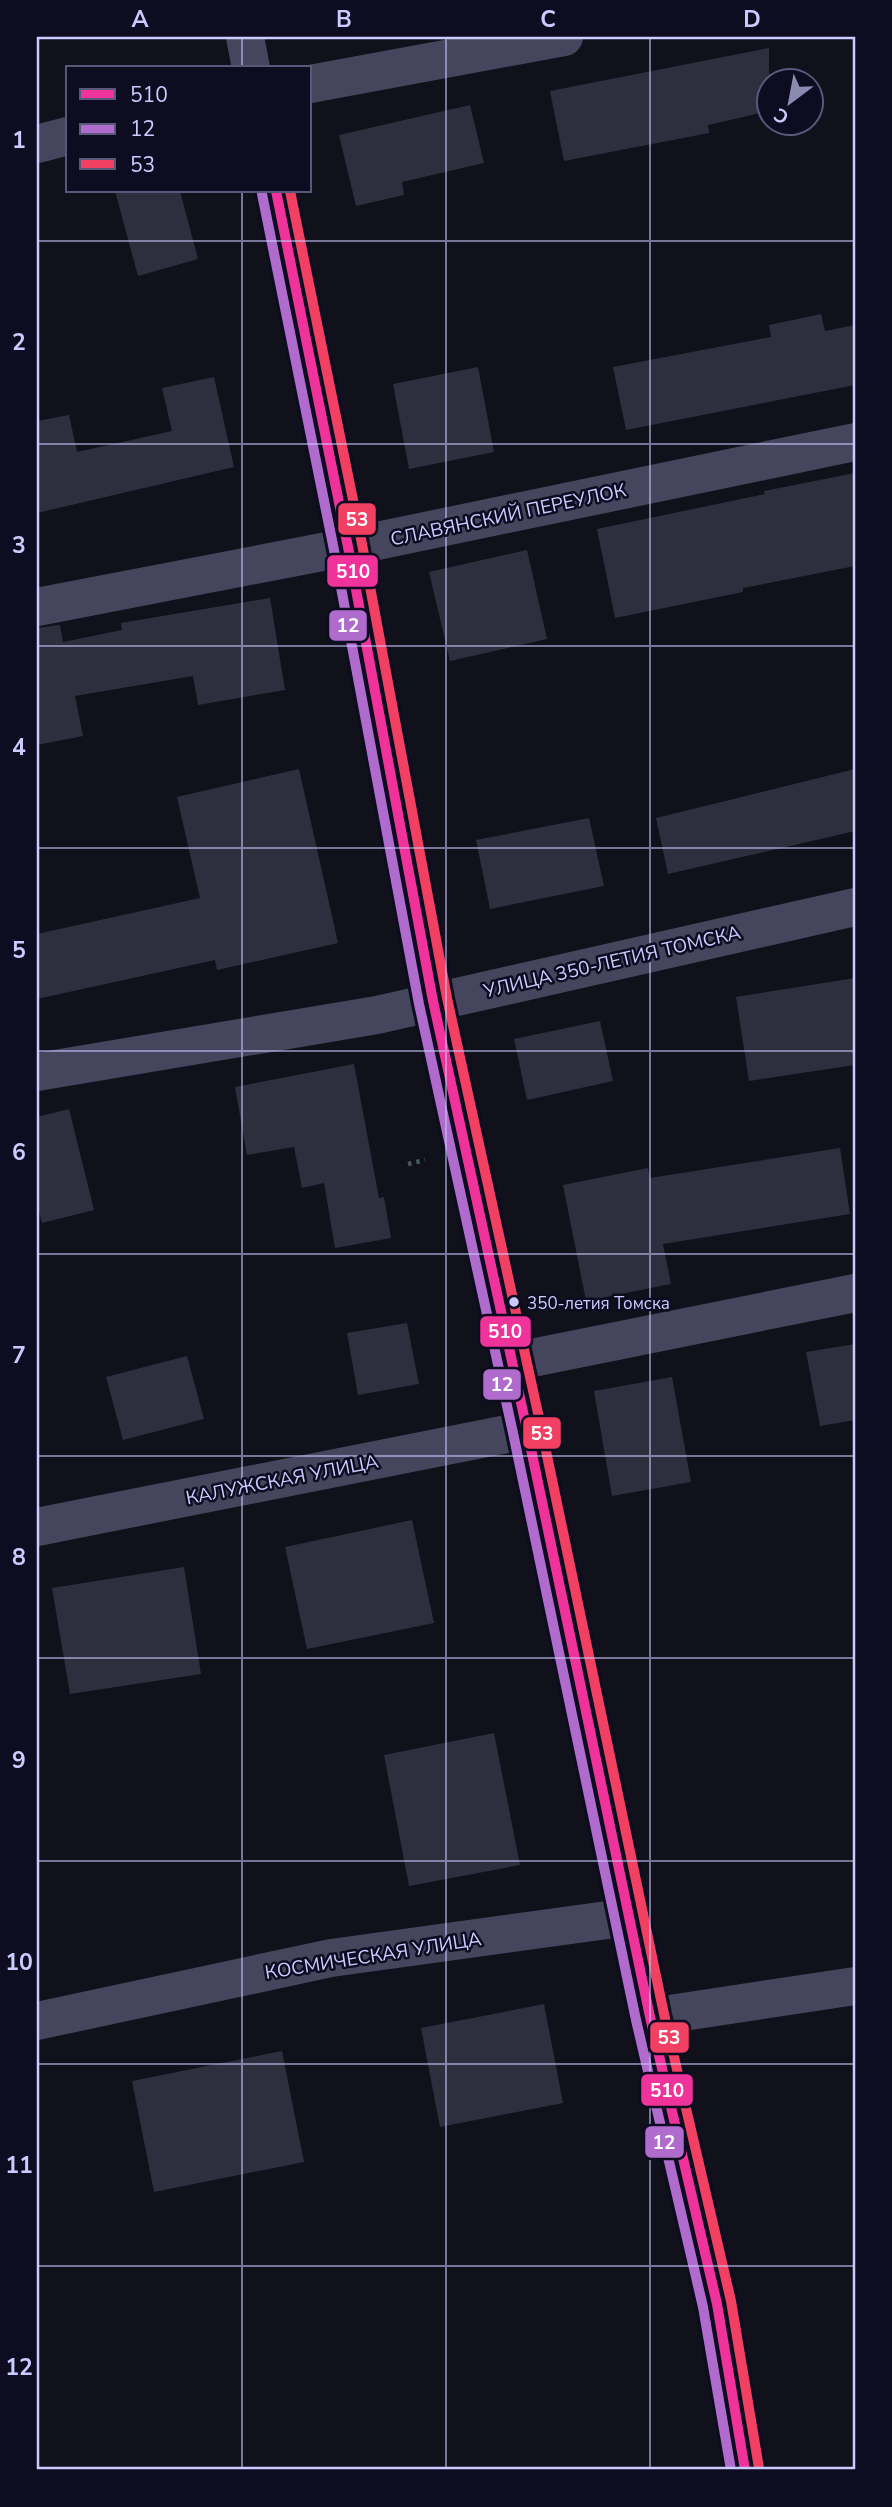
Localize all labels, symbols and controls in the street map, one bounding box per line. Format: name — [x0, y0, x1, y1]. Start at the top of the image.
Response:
text: A — [131, 4, 149, 35]
text: B — [336, 4, 352, 35]
text: C — [540, 4, 556, 35]
text: D — [743, 4, 761, 35]
legend — [66, 66, 312, 192]
north arrow — [756, 66, 826, 136]
text: 510 — [130, 81, 168, 109]
text: С — [769, 101, 794, 130]
text: 12 — [130, 115, 155, 143]
text: 1 — [12, 125, 26, 156]
text: 53 — [130, 151, 155, 179]
text: 2 — [12, 327, 26, 358]
street label: СЛАВЯНСКИЙ ПЕРЕУЛОК — [388, 477, 628, 553]
line badge: 53 — [337, 502, 377, 536]
text: 53 — [346, 507, 368, 533]
text: 3 — [12, 530, 26, 561]
line badge: 510 — [326, 554, 379, 588]
text: 510 — [336, 559, 370, 585]
line badge: 12 — [328, 609, 368, 642]
text: 12 — [337, 613, 359, 639]
text: 4 — [12, 732, 26, 763]
street label: УЛИЦА 350-ЛЕТИЯ ТОМСКА — [480, 920, 744, 1004]
text: 5 — [12, 935, 26, 966]
text: 6 — [12, 1137, 26, 1168]
place label: 350-летия Томска — [527, 1292, 670, 1315]
marker: 350-летия Томска — [507, 1295, 521, 1309]
line badge: 510 — [479, 1315, 532, 1348]
text: 510 — [488, 1319, 522, 1345]
text: 7 — [12, 1340, 26, 1371]
line badge: 12 — [482, 1368, 522, 1401]
text: 12 — [491, 1372, 513, 1398]
line badge: 53 — [522, 1416, 562, 1450]
text: 53 — [531, 1421, 553, 1447]
street label: КАЛУЖСКАЯ УЛИЦА — [184, 1449, 381, 1511]
text: 8 — [12, 1542, 26, 1573]
text: 9 — [12, 1745, 26, 1776]
street label: КОСМИЧЕСКАЯ УЛИЦА — [263, 1926, 483, 1986]
text: 10 — [5, 1947, 33, 1978]
line badge: 53 — [649, 2021, 690, 2054]
text: 53 — [658, 2025, 680, 2051]
line badge: 510 — [640, 2073, 694, 2107]
text: 510 — [650, 2078, 684, 2104]
line badge: 12 — [644, 2125, 685, 2159]
text: 12 — [653, 2130, 675, 2156]
text: 11 — [5, 2150, 33, 2181]
text: 12 — [5, 2352, 33, 2383]

